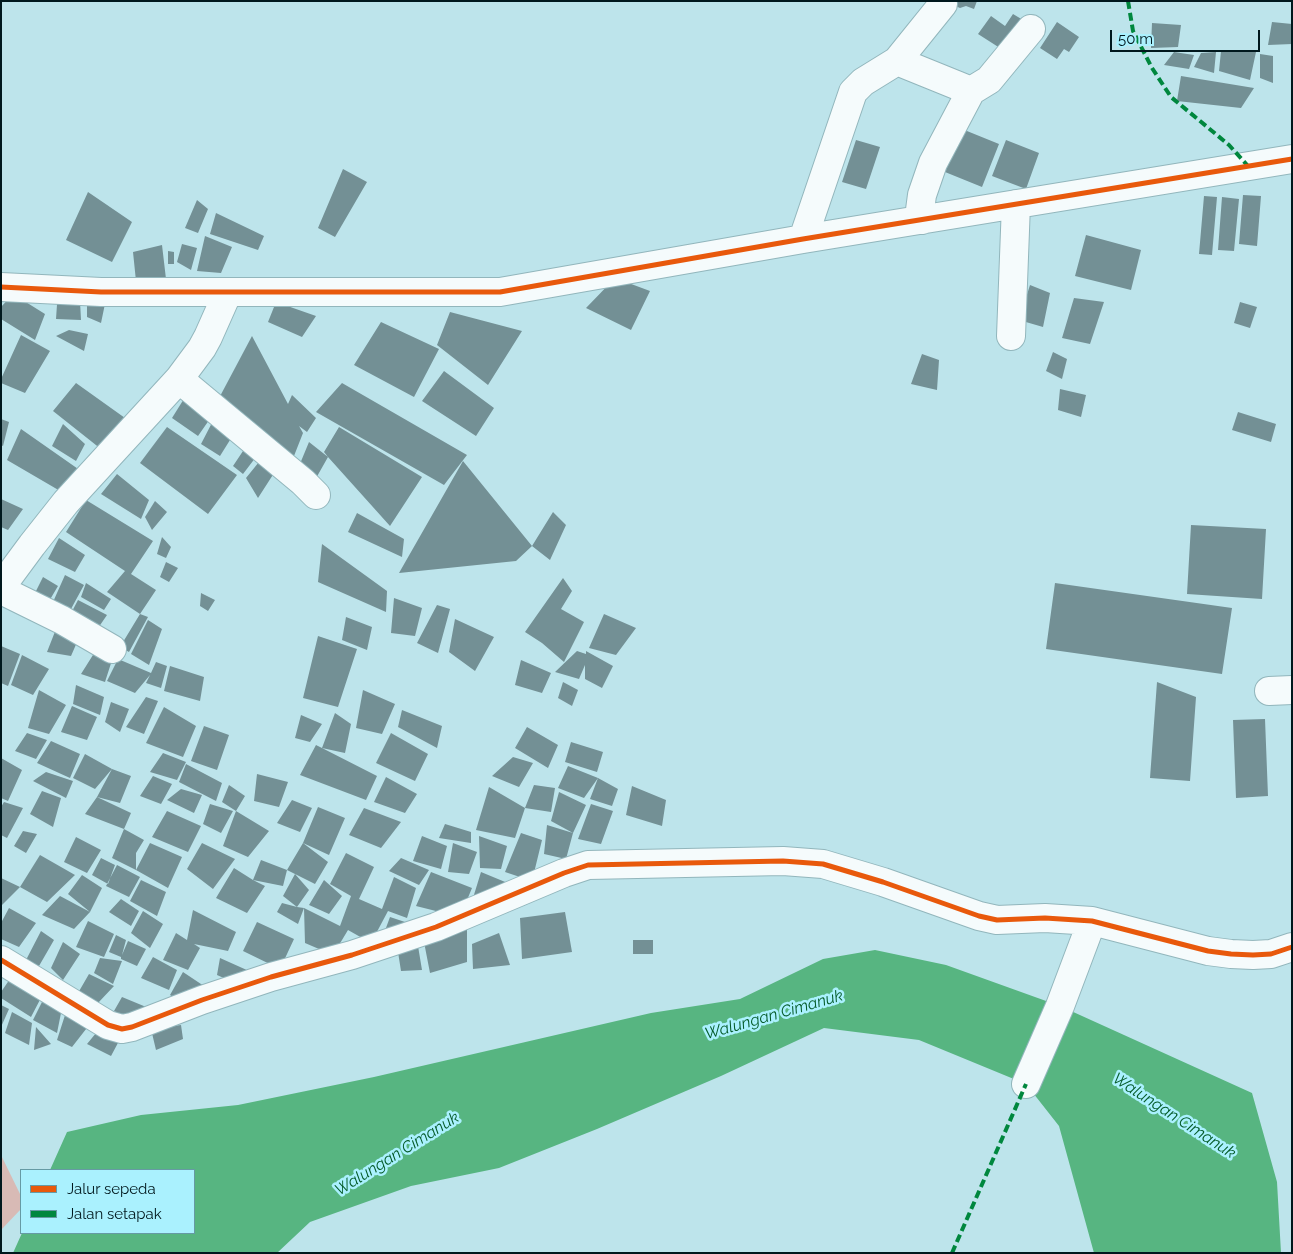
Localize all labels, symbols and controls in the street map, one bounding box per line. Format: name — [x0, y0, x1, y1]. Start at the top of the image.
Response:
scale bar — [1113, 20, 1263, 52]
text: 50 m — [1118, 30, 1153, 48]
water label: Walungan Cimanuk — [703, 986, 845, 1044]
water label: Walungan Cimanuk — [1109, 1069, 1239, 1163]
water label: Walungan Cimanuk — [331, 1108, 463, 1200]
legend — [20, 1169, 195, 1234]
text: Jalur sepeda — [67, 1180, 156, 1198]
text: Jalan setapak — [67, 1205, 162, 1223]

